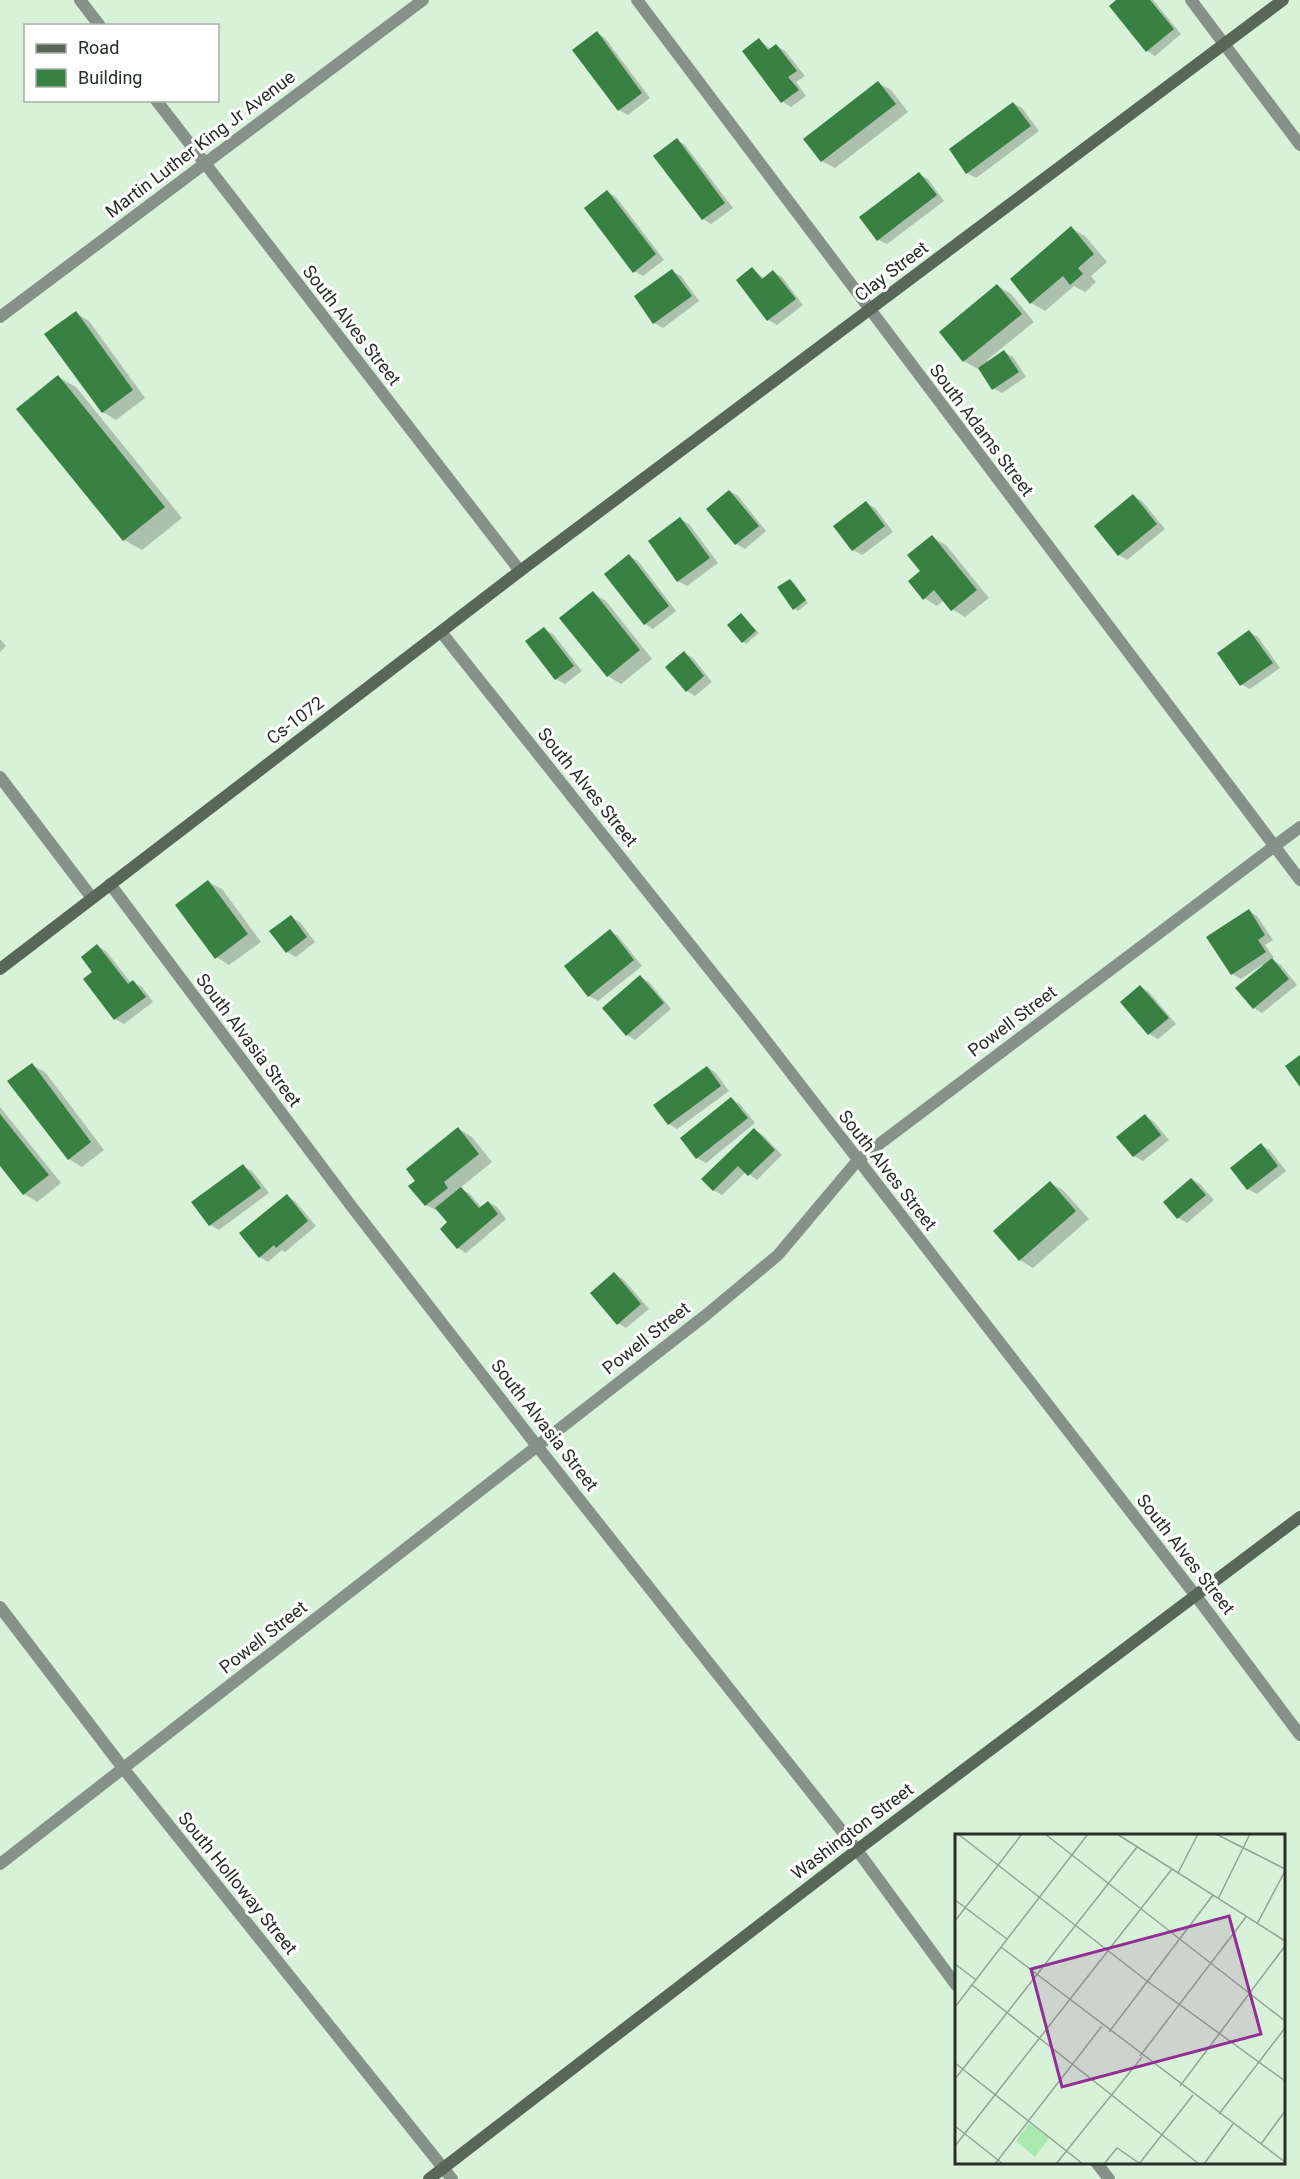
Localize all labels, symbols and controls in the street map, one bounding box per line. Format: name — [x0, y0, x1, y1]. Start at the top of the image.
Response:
legend — [24, 24, 219, 102]
text: Road — [78, 37, 119, 58]
street label: Martin Luther King Jr Avenue — [101, 66, 299, 222]
text: Building — [78, 67, 142, 88]
street label: Clay Street — [850, 237, 932, 305]
street label: South Alves Street — [299, 261, 405, 389]
street label: South Adams Street — [926, 360, 1039, 500]
street label: Cs-1072 — [262, 692, 328, 748]
street label: South Alves Street — [534, 723, 642, 851]
street label: South Alvasia Street — [192, 969, 306, 1111]
street label: Powell Street — [964, 981, 1060, 1061]
street label: South Alves Street — [835, 1106, 941, 1234]
street label: Powell Street — [598, 1297, 694, 1379]
street label: South Alvasia Street — [487, 1355, 603, 1495]
street label: South Alves Street — [1133, 1490, 1239, 1618]
street label: Powell Street — [215, 1596, 311, 1678]
street label: Washington Street — [787, 1778, 917, 1884]
street label: South Holloway Street — [174, 1808, 302, 1958]
inset map — [955, 1834, 1285, 2164]

